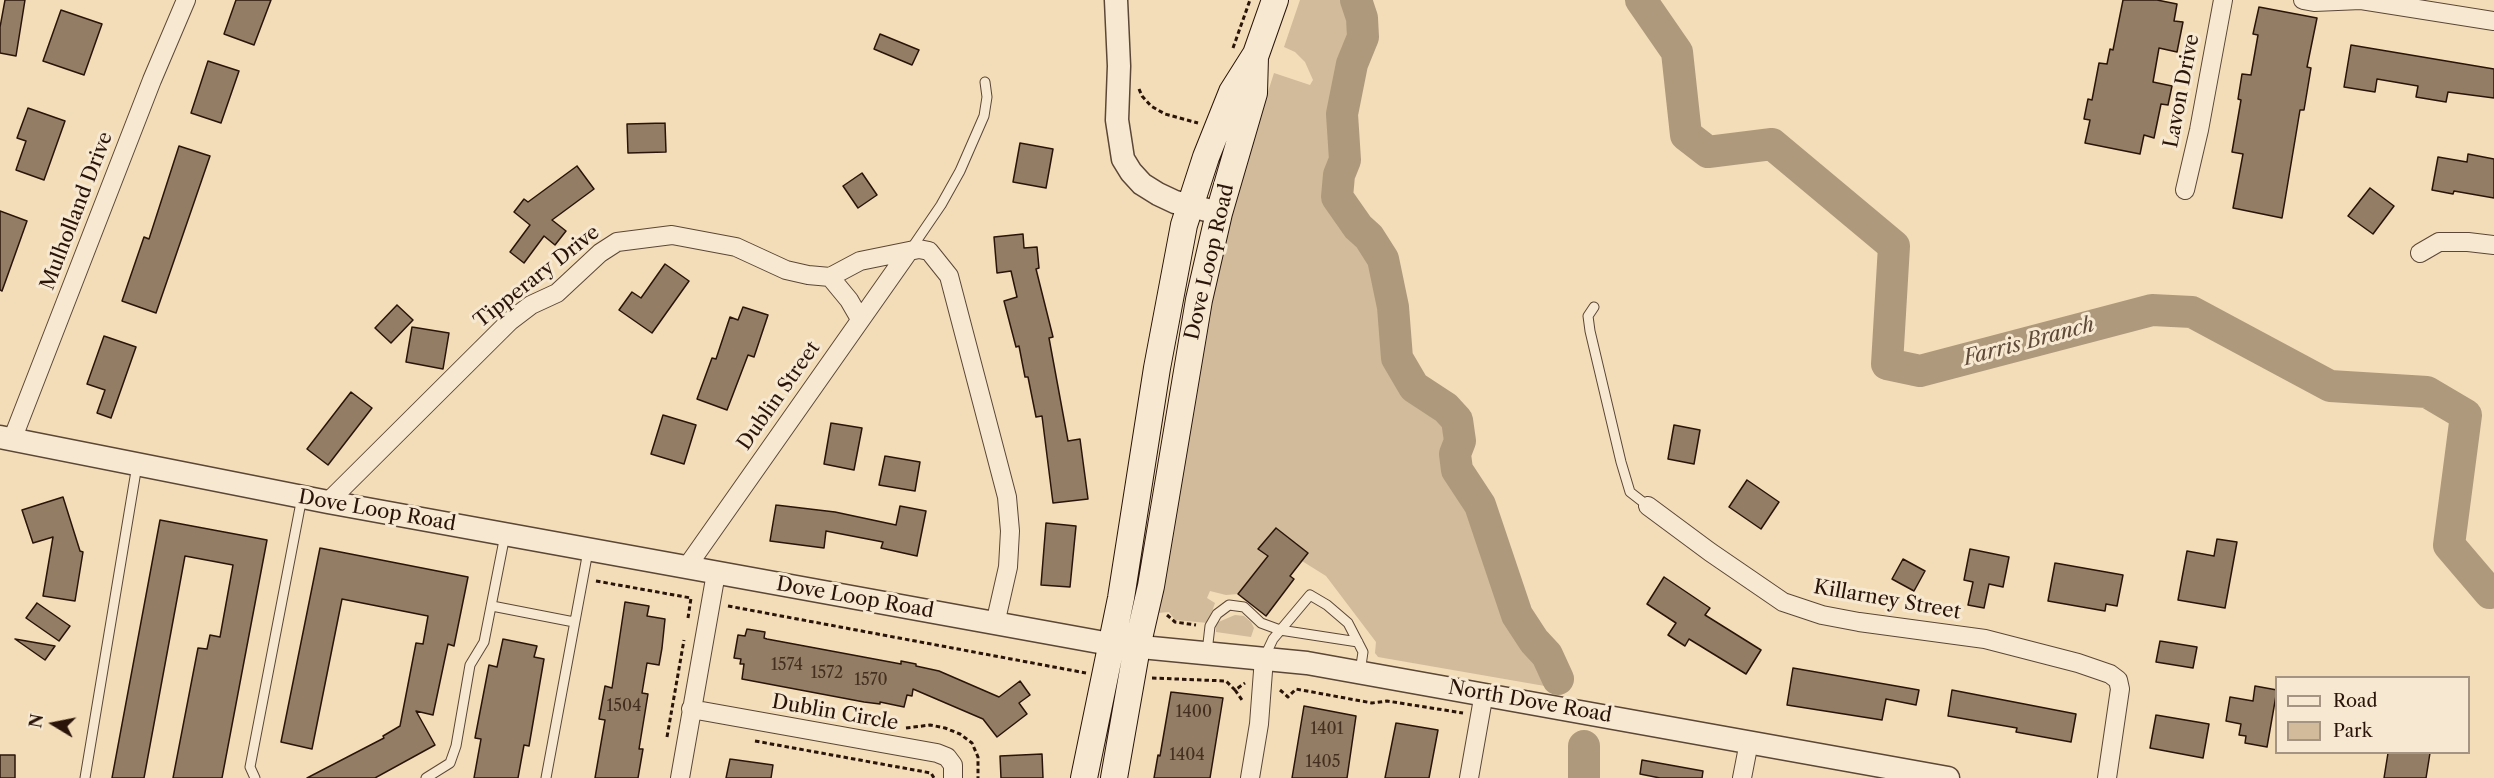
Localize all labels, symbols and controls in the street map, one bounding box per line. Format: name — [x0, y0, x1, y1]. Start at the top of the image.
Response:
street label: Lavon Drive — [2159, 32, 2205, 150]
street label: Mulholland Drive — [36, 129, 118, 293]
street label: Dove Loop Road — [1180, 182, 1240, 342]
street label: Tipperary Drive — [470, 221, 604, 333]
water label: Farris Branch — [1961, 312, 2097, 372]
street label: Dublin Street — [733, 337, 825, 455]
street label: Dove Loop Road — [296, 485, 458, 537]
street label: Dove Loop Road — [774, 572, 936, 624]
street label: Killarney Street — [1812, 575, 1962, 625]
house number: 1574 — [771, 655, 803, 675]
house number: 1572 — [811, 663, 843, 683]
house number: 1570 — [854, 670, 888, 690]
street label: North Dove Road — [1446, 676, 1614, 728]
legend — [2275, 676, 2470, 754]
street label: Dublin Circle — [770, 690, 900, 736]
text: Road — [2333, 690, 2378, 712]
north arrow — [24, 694, 84, 754]
house number: 1504 — [607, 696, 641, 716]
house number: 1400 — [1176, 702, 1212, 722]
text: N — [25, 712, 47, 729]
house number: 1401 — [1311, 719, 1343, 739]
text: Park — [2333, 720, 2372, 742]
house number: 1404 — [1169, 745, 1205, 765]
house number: 1405 — [1306, 752, 1340, 772]

